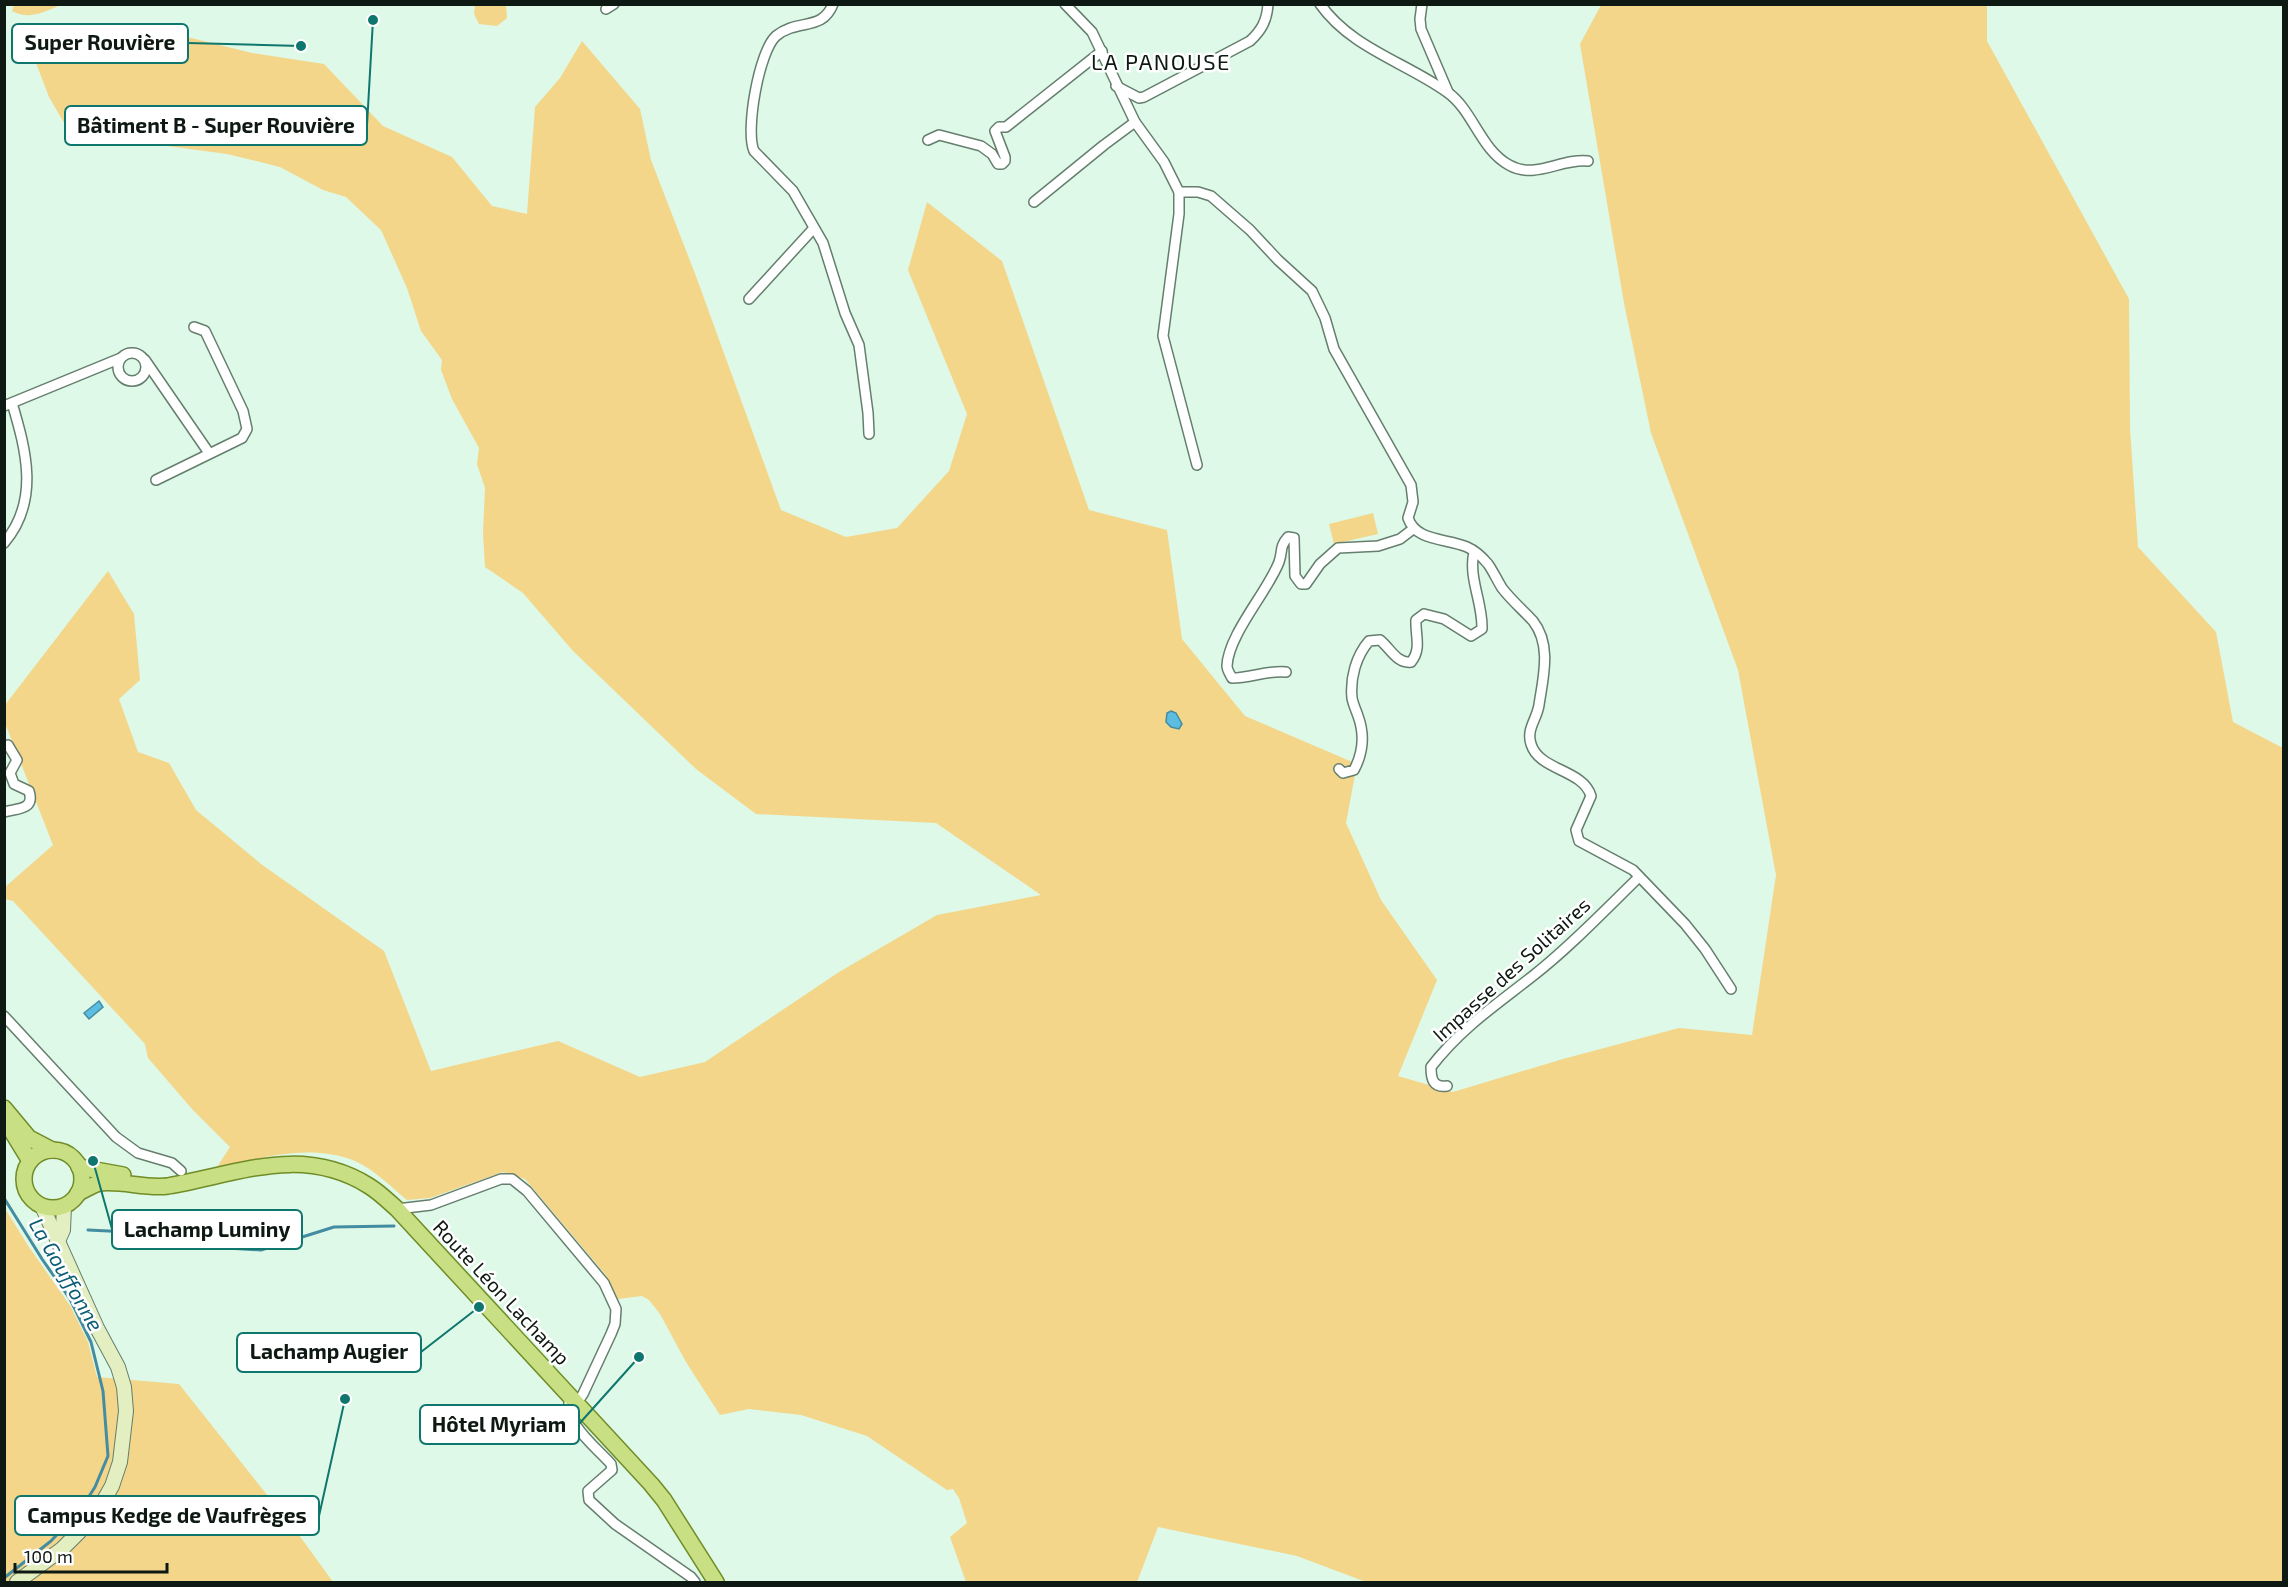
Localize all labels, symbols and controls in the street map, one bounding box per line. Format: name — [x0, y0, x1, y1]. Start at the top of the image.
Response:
callout: Super Rouvière — [12, 24, 188, 63]
text: Super Rouvière — [25, 29, 176, 54]
district label: LA PANOUSE — [1091, 48, 1231, 74]
callout: Bâtiment B - Super Rouvière — [65, 106, 367, 145]
text: Bâtiment B - Super Rouvière — [77, 112, 355, 137]
street label: Impasse des Solitaires — [1427, 892, 1595, 1046]
callout: Lachamp Luminy — [112, 1210, 302, 1249]
water label: La Gouffonne — [25, 1213, 109, 1335]
street label: Route Léon Lachamp — [429, 1215, 575, 1369]
text: Lachamp Luminy — [124, 1216, 290, 1242]
callout: Lachamp Augier — [237, 1333, 421, 1372]
text: Lachamp Augier — [250, 1338, 408, 1363]
callout: Hôtel Myriam — [420, 1405, 579, 1444]
text: Hôtel Myriam — [432, 1411, 566, 1437]
callout: Campus Kedge de Vaufrèges — [15, 1496, 319, 1535]
text: Campus Kedge de Vaufrèges — [27, 1502, 307, 1527]
scale bar — [15, 1536, 166, 1574]
text: 100 m — [24, 1545, 73, 1567]

